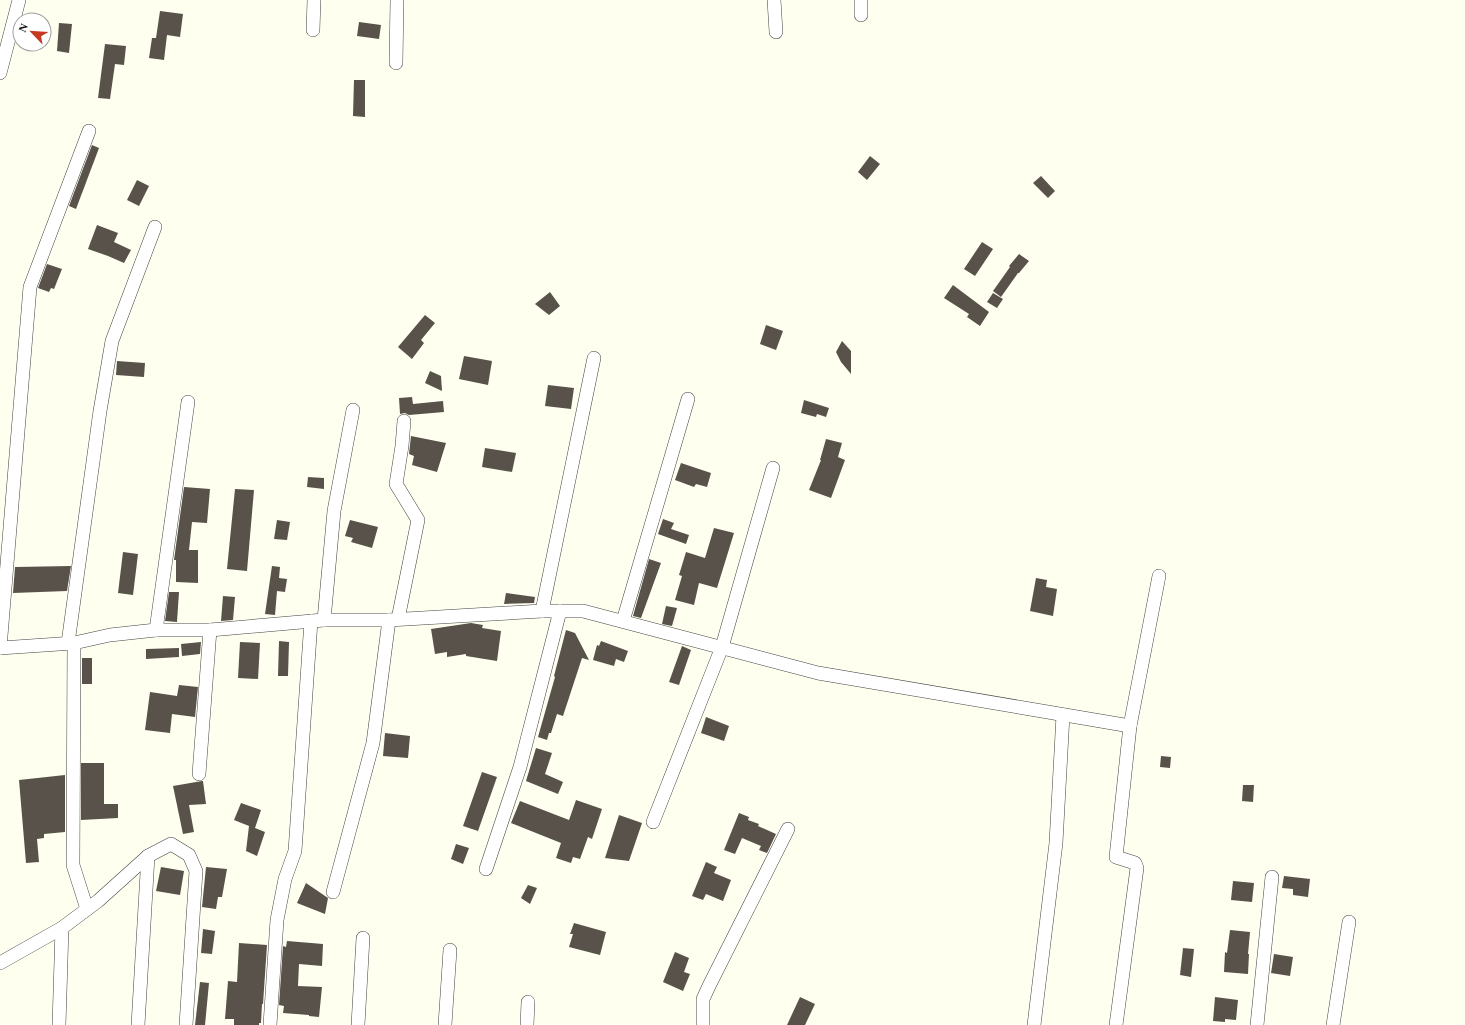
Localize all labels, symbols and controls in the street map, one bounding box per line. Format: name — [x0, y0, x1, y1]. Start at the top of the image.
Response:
north arrow — [12, 12, 52, 52]
text: N — [16, 22, 30, 34]

